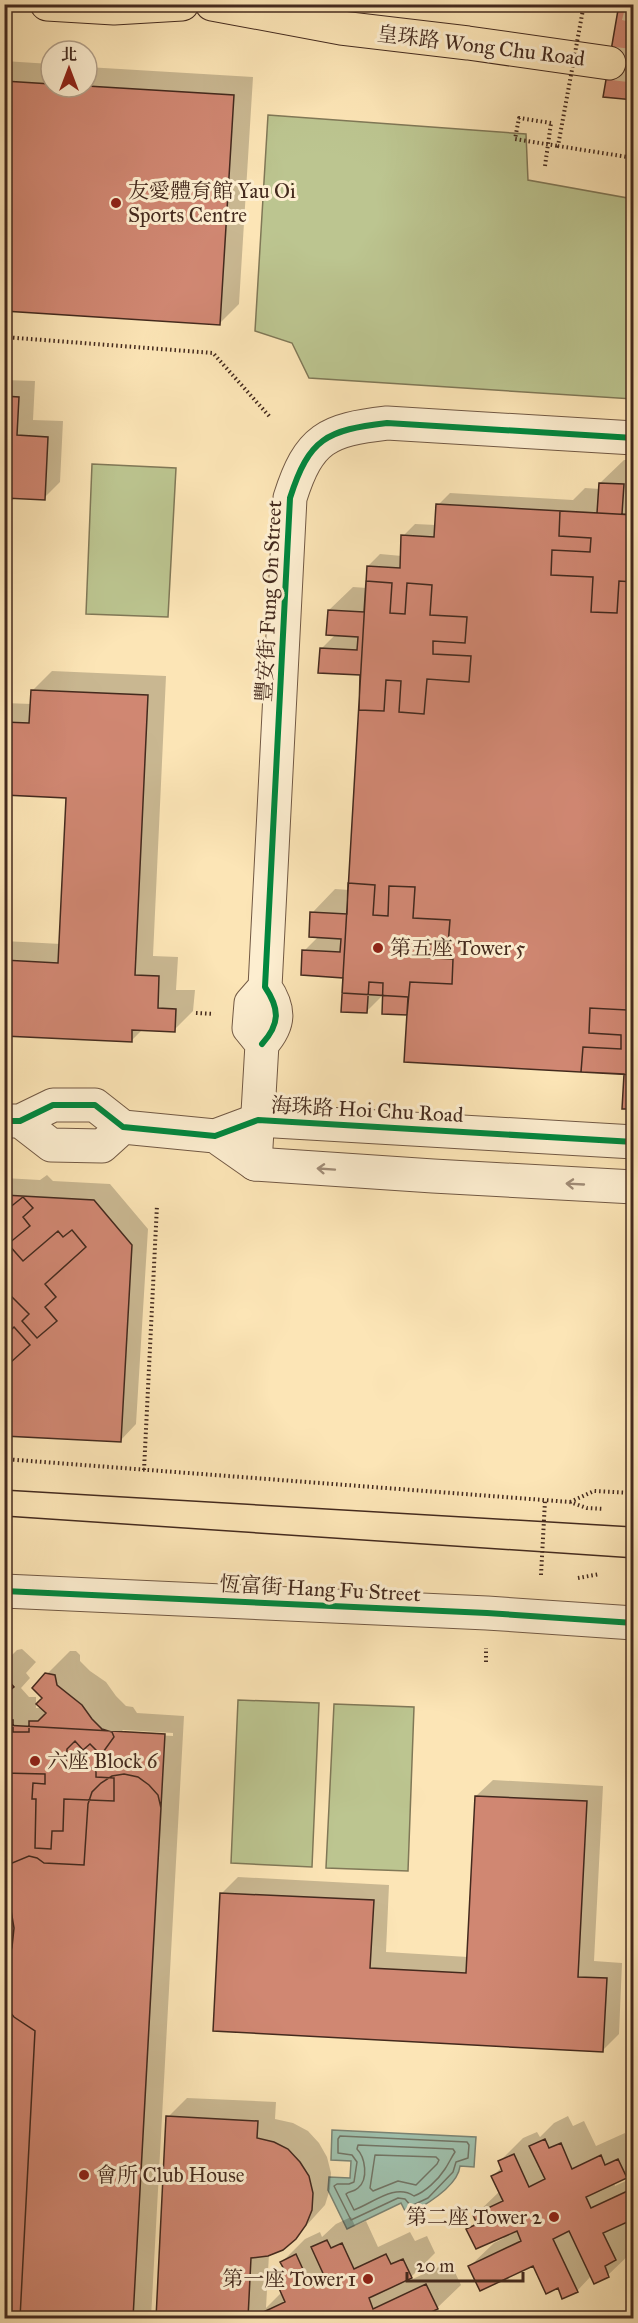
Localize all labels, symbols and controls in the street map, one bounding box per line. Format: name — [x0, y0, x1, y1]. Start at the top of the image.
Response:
street label: 皇珠路 Wong Chu Road — [376, 20, 587, 72]
north arrow — [39, 39, 99, 99]
text: 北 — [61, 45, 77, 64]
place label: 友愛體育館 Yau Oi Sports Centre — [128, 178, 296, 228]
marker: 友愛體育館 Yau Oi Sports Centre — [109, 196, 123, 210]
street label: 豐安街 Fung On Street — [251, 499, 287, 703]
place label: 第五座 Tower 5 — [390, 935, 526, 961]
marker: 第五座 Tower 5 — [371, 941, 385, 955]
street label: 海珠路 Hoi Chu Road — [270, 1092, 464, 1128]
one-way arrow — [316, 1164, 336, 1175]
one-way arrow — [566, 1178, 586, 1189]
street label: 恆富街 Hang Fu Street — [219, 1571, 422, 1607]
place label: 六座 Block 6 — [47, 1748, 159, 1774]
marker: 六座 Block 6 — [28, 1754, 42, 1768]
place label: 會所 Club House — [96, 2162, 245, 2188]
marker: 會所 Club House — [77, 2168, 91, 2182]
place label: 第二座 Tower 2 — [406, 2204, 543, 2230]
marker: 第二座 Tower 2 — [547, 2210, 561, 2224]
scale bar — [407, 2245, 522, 2283]
text: 20 m — [416, 2255, 454, 2277]
place label: 第一座 Tower 1 — [222, 2266, 356, 2292]
marker: 第一座 Tower 1 — [361, 2272, 375, 2286]

